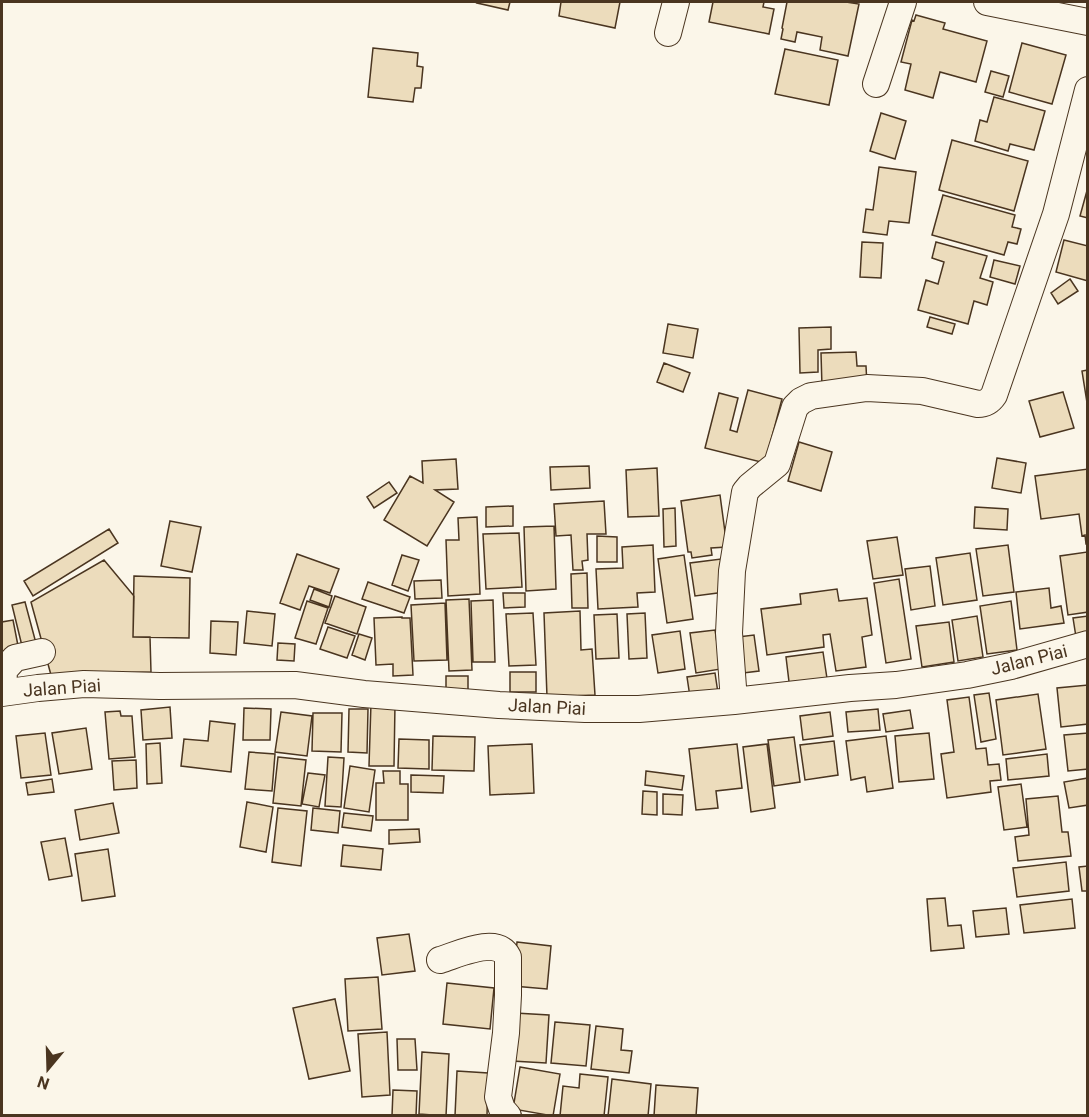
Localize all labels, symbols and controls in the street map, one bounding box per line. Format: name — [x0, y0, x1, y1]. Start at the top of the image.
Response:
street label: Jalan Piai — [988, 640, 1069, 679]
street label: Jalan Piai — [22, 674, 102, 701]
street label: Jalan Piai — [507, 694, 587, 719]
north arrow — [18, 1039, 78, 1099]
text: N — [35, 1072, 52, 1094]

